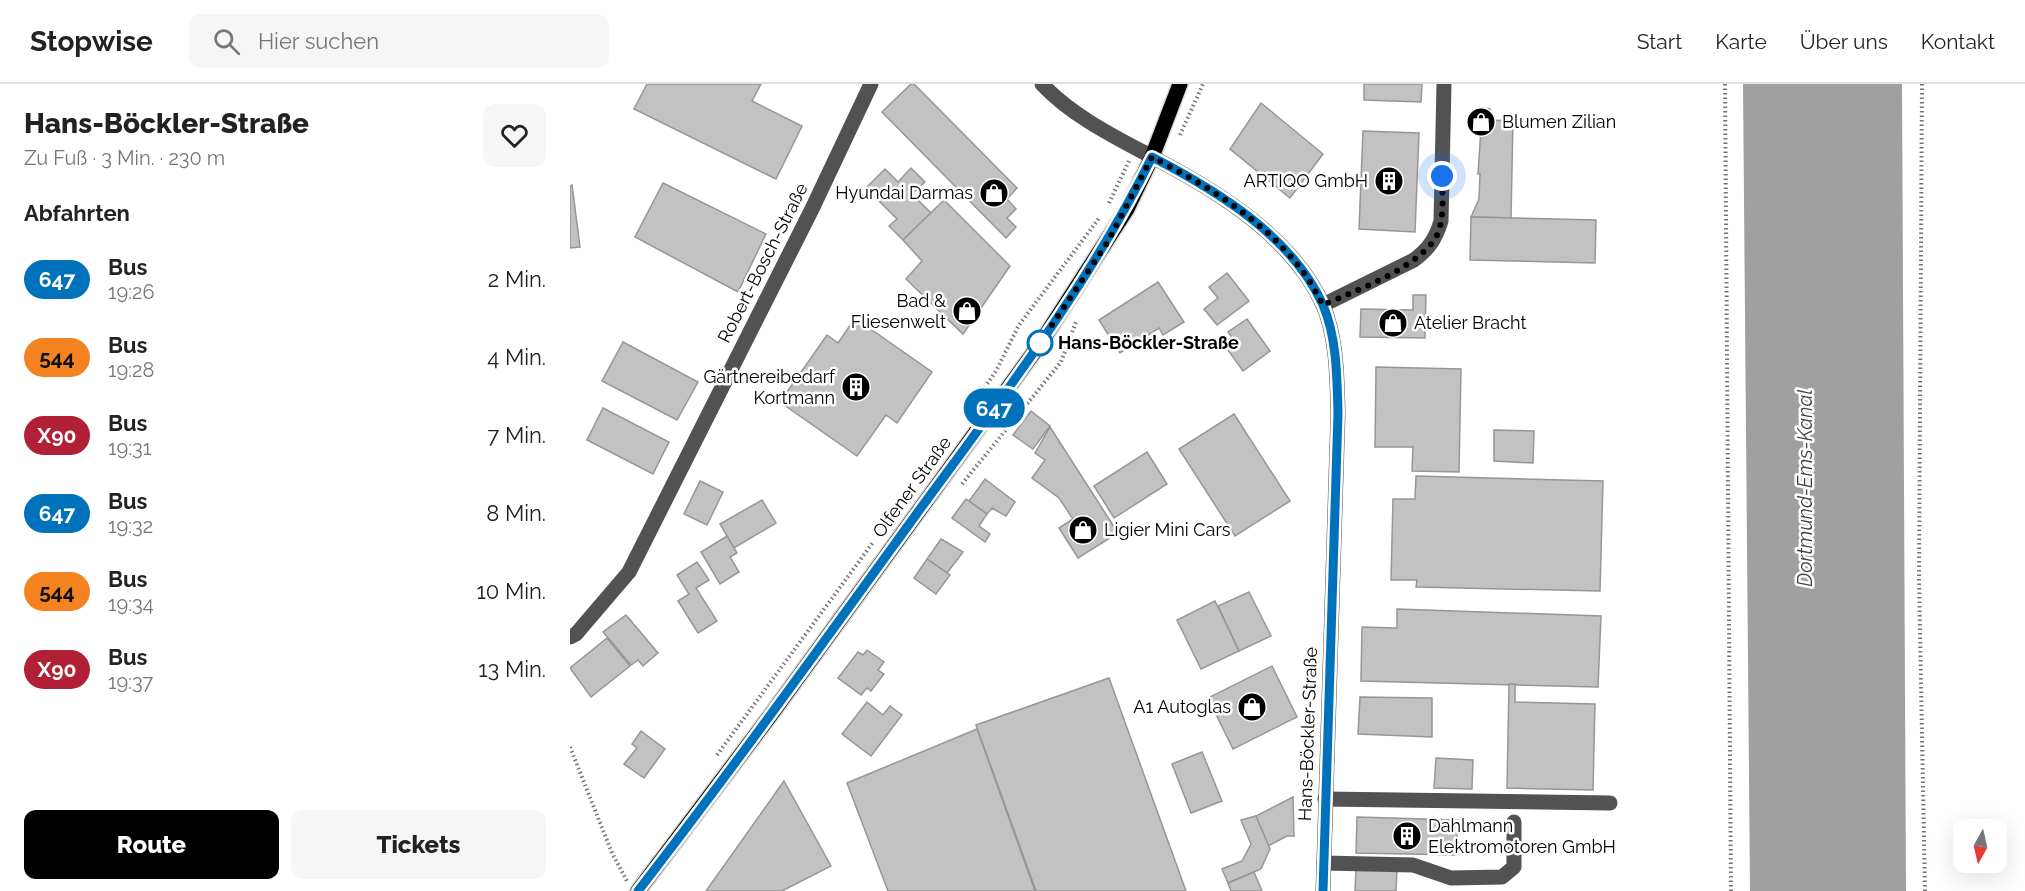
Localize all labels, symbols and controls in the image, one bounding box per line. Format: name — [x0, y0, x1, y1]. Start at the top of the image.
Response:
search box — [189, 14, 609, 68]
text: Stopwise — [30, 25, 153, 58]
icon: search — [210, 25, 243, 58]
text: Hier suchen — [258, 28, 379, 54]
text: Start — [1637, 29, 1682, 54]
text: Karte — [1715, 29, 1767, 54]
text: Über uns — [1800, 29, 1888, 54]
text: Kontakt — [1921, 29, 1995, 54]
button: heart — [483, 104, 546, 167]
shop icon: Blumen Zilian — [1465, 106, 1497, 138]
text: Hans-Böckler-Straße — [24, 107, 309, 140]
place label: Blumen Zilian — [1502, 111, 1616, 132]
text: Zu Fuß · 3 Min. · 230 m — [24, 146, 225, 170]
your location — [1427, 161, 1457, 191]
building icon: ARTIQO GmbH — [1373, 165, 1405, 197]
place label: ARTIQO GmbH — [1244, 170, 1368, 191]
shop icon: Hyundai Darmas — [978, 177, 1010, 209]
street label: Robert-Bosch-Straße — [713, 179, 812, 346]
place label: Hyundai Darmas — [835, 182, 973, 203]
text: Abfahrten — [24, 200, 130, 226]
text: Bus — [108, 254, 147, 280]
text: 2 Min. — [488, 266, 546, 292]
text: 647 — [39, 267, 75, 292]
text: 19:26 — [108, 280, 155, 304]
place label: Bad & Fliesenwelt — [851, 290, 946, 332]
shop icon: Bad & Fliesenwelt — [951, 295, 983, 327]
shop icon: Atelier Bracht — [1377, 307, 1409, 339]
place label: Atelier Bracht — [1414, 312, 1527, 333]
marker: Hans-Böckler-Straße — [1027, 330, 1053, 356]
text: Bus — [108, 332, 147, 358]
place label: Hans-Böckler-Straße — [1058, 332, 1239, 353]
text: 4 Min. — [487, 344, 546, 370]
text: 544 — [39, 345, 75, 370]
text: 19:28 — [108, 358, 154, 382]
place label: Gärtnereibedarf Kortmann — [703, 366, 836, 408]
building icon: Gärtnereibedarf Kortmann — [840, 371, 872, 403]
line badge: 647 — [960, 388, 1028, 428]
water label: Dortmund-Ems-Kanal — [1793, 389, 1817, 587]
text: 647 — [976, 396, 1012, 421]
text: Bus — [108, 410, 147, 436]
text: 7 Min. — [488, 422, 546, 448]
text: X90 — [38, 423, 76, 448]
street label: Olfener Straße — [868, 432, 955, 541]
text: 19:31 — [108, 436, 151, 460]
text: Bus — [108, 488, 147, 514]
text: 8 Min. — [486, 500, 546, 526]
text: 647 — [39, 501, 75, 526]
text: 19:32 — [108, 514, 153, 538]
shop icon: Ligier Mini Cars — [1067, 514, 1099, 546]
place label: Ligier Mini Cars — [1104, 519, 1231, 540]
text: Bus — [108, 566, 147, 592]
text: 10 Min. — [476, 578, 546, 604]
text: 544 — [39, 579, 75, 604]
text: 19:34 — [108, 592, 154, 616]
text: Bus — [108, 644, 147, 670]
street label: Hans-Böckler-Straße — [1294, 646, 1321, 821]
text: 13 Min. — [478, 656, 546, 682]
text: X90 — [38, 657, 76, 682]
text: 19:37 — [108, 670, 153, 694]
shop icon: A1 Autoglas — [1236, 691, 1268, 723]
place label: A1 Autoglas — [1133, 696, 1231, 717]
button: Route — [24, 810, 279, 879]
button: Tickets — [291, 810, 546, 879]
place label: Dahlmann Elektromotoren GmbH — [1428, 815, 1616, 857]
north arrow — [1953, 819, 2007, 873]
map controls — [1953, 819, 2007, 873]
building icon: Dahlmann Elektromotoren GmbH — [1391, 820, 1423, 852]

